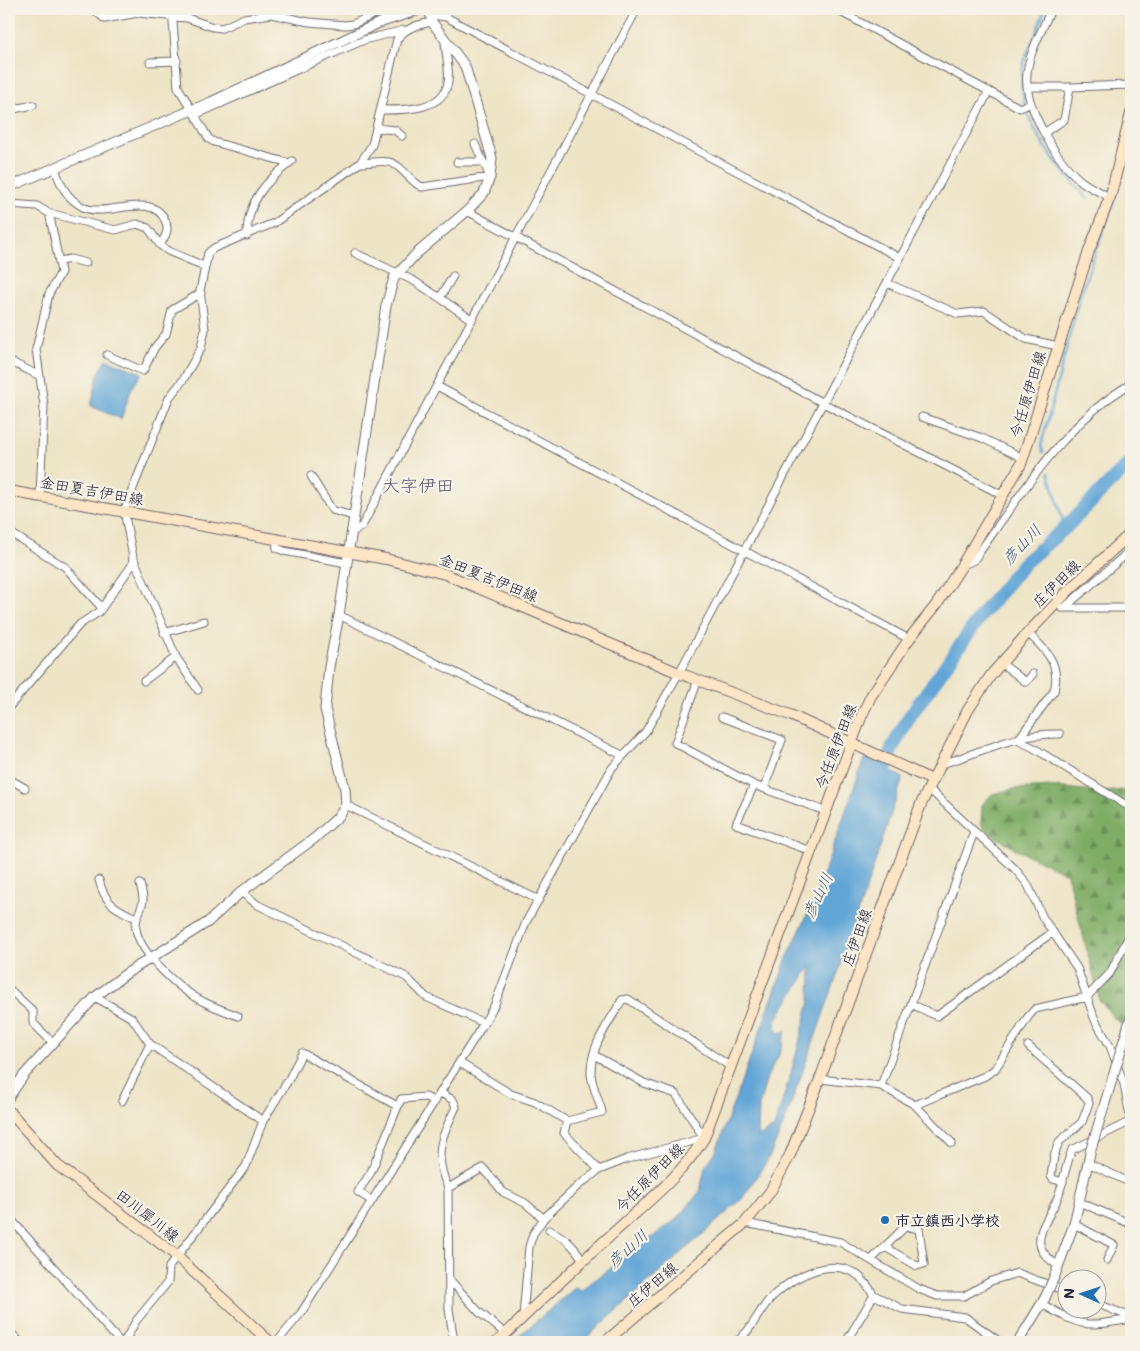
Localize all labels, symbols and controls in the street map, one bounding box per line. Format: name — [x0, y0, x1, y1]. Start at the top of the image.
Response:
street label: 今任原伊田線 — [1004, 348, 1050, 440]
street label: 金田夏吉伊田線 — [39, 471, 145, 509]
district label: 大字伊田 — [382, 473, 454, 497]
water label: 彦山川 — [997, 519, 1045, 569]
street label: 金田夏吉伊田線 — [437, 548, 541, 606]
street label: 庄伊田線 — [1028, 555, 1084, 611]
street label: 今任原伊田線 — [810, 700, 860, 792]
water label: 彦山川 — [797, 869, 837, 921]
street label: 庄伊田線 — [836, 905, 876, 969]
street label: 今任原伊田線 — [610, 1138, 688, 1216]
street label: 田川犀川線 — [112, 1184, 184, 1246]
place label: 市立鎮西小学校 — [895, 1210, 1000, 1230]
marker: 市立鎮西小学校 — [879, 1214, 891, 1226]
water label: 彦山川 — [602, 1224, 652, 1272]
street label: 庄伊田線 — [623, 1257, 681, 1311]
north arrow — [1058, 1268, 1108, 1318]
text: N — [1059, 1287, 1078, 1299]

